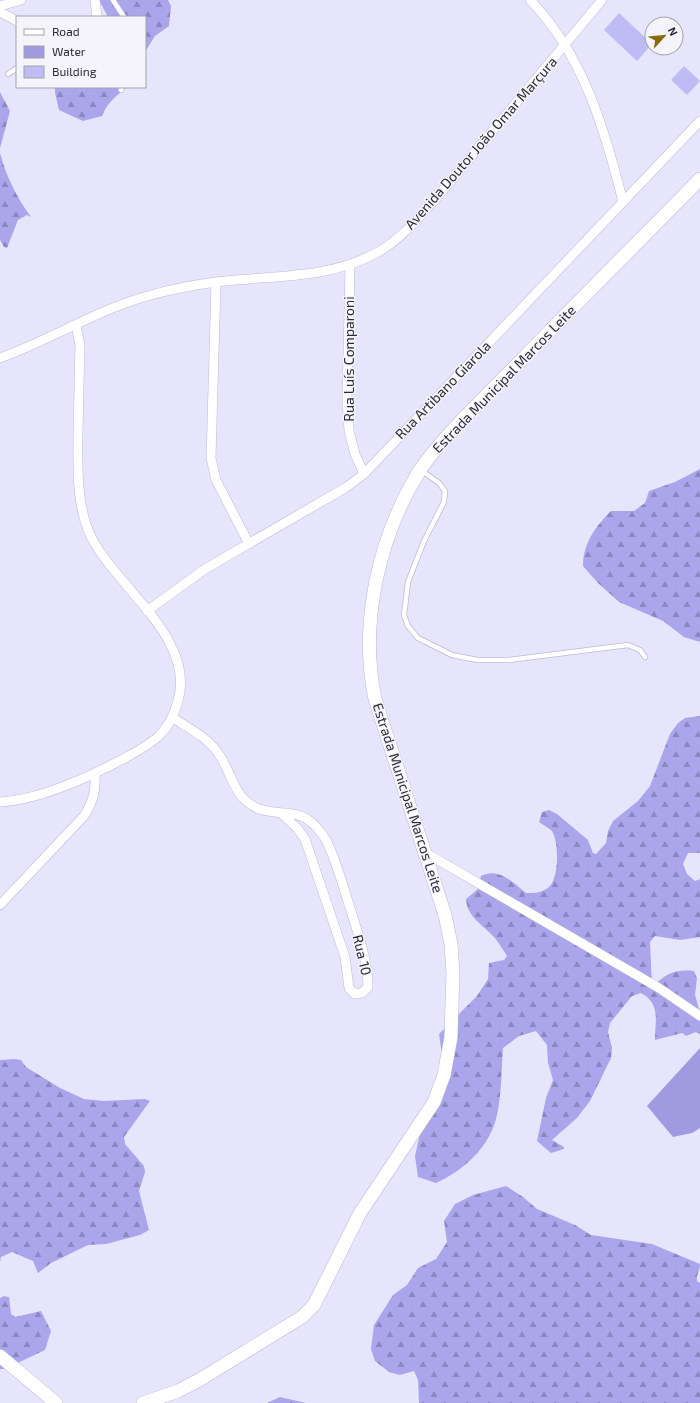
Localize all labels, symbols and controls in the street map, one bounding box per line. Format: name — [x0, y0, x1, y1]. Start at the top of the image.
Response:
legend — [16, 16, 146, 88]
north arrow — [644, 16, 684, 56]
text: Road — [52, 24, 80, 38]
text: N — [666, 25, 681, 38]
text: Water — [52, 44, 86, 58]
street label: Avenida Doutor João Omar Marçura — [401, 53, 561, 233]
text: Building — [52, 64, 97, 78]
street label: Rua Luís Comparoni — [340, 296, 357, 422]
street label: Estrada Municipal Marcos Leite — [429, 301, 579, 456]
street label: Rua Artibano Giarola — [391, 337, 494, 442]
street label: Estrada Municipal Marcos Leite — [370, 701, 447, 895]
street label: Rua 10 — [350, 933, 375, 977]

